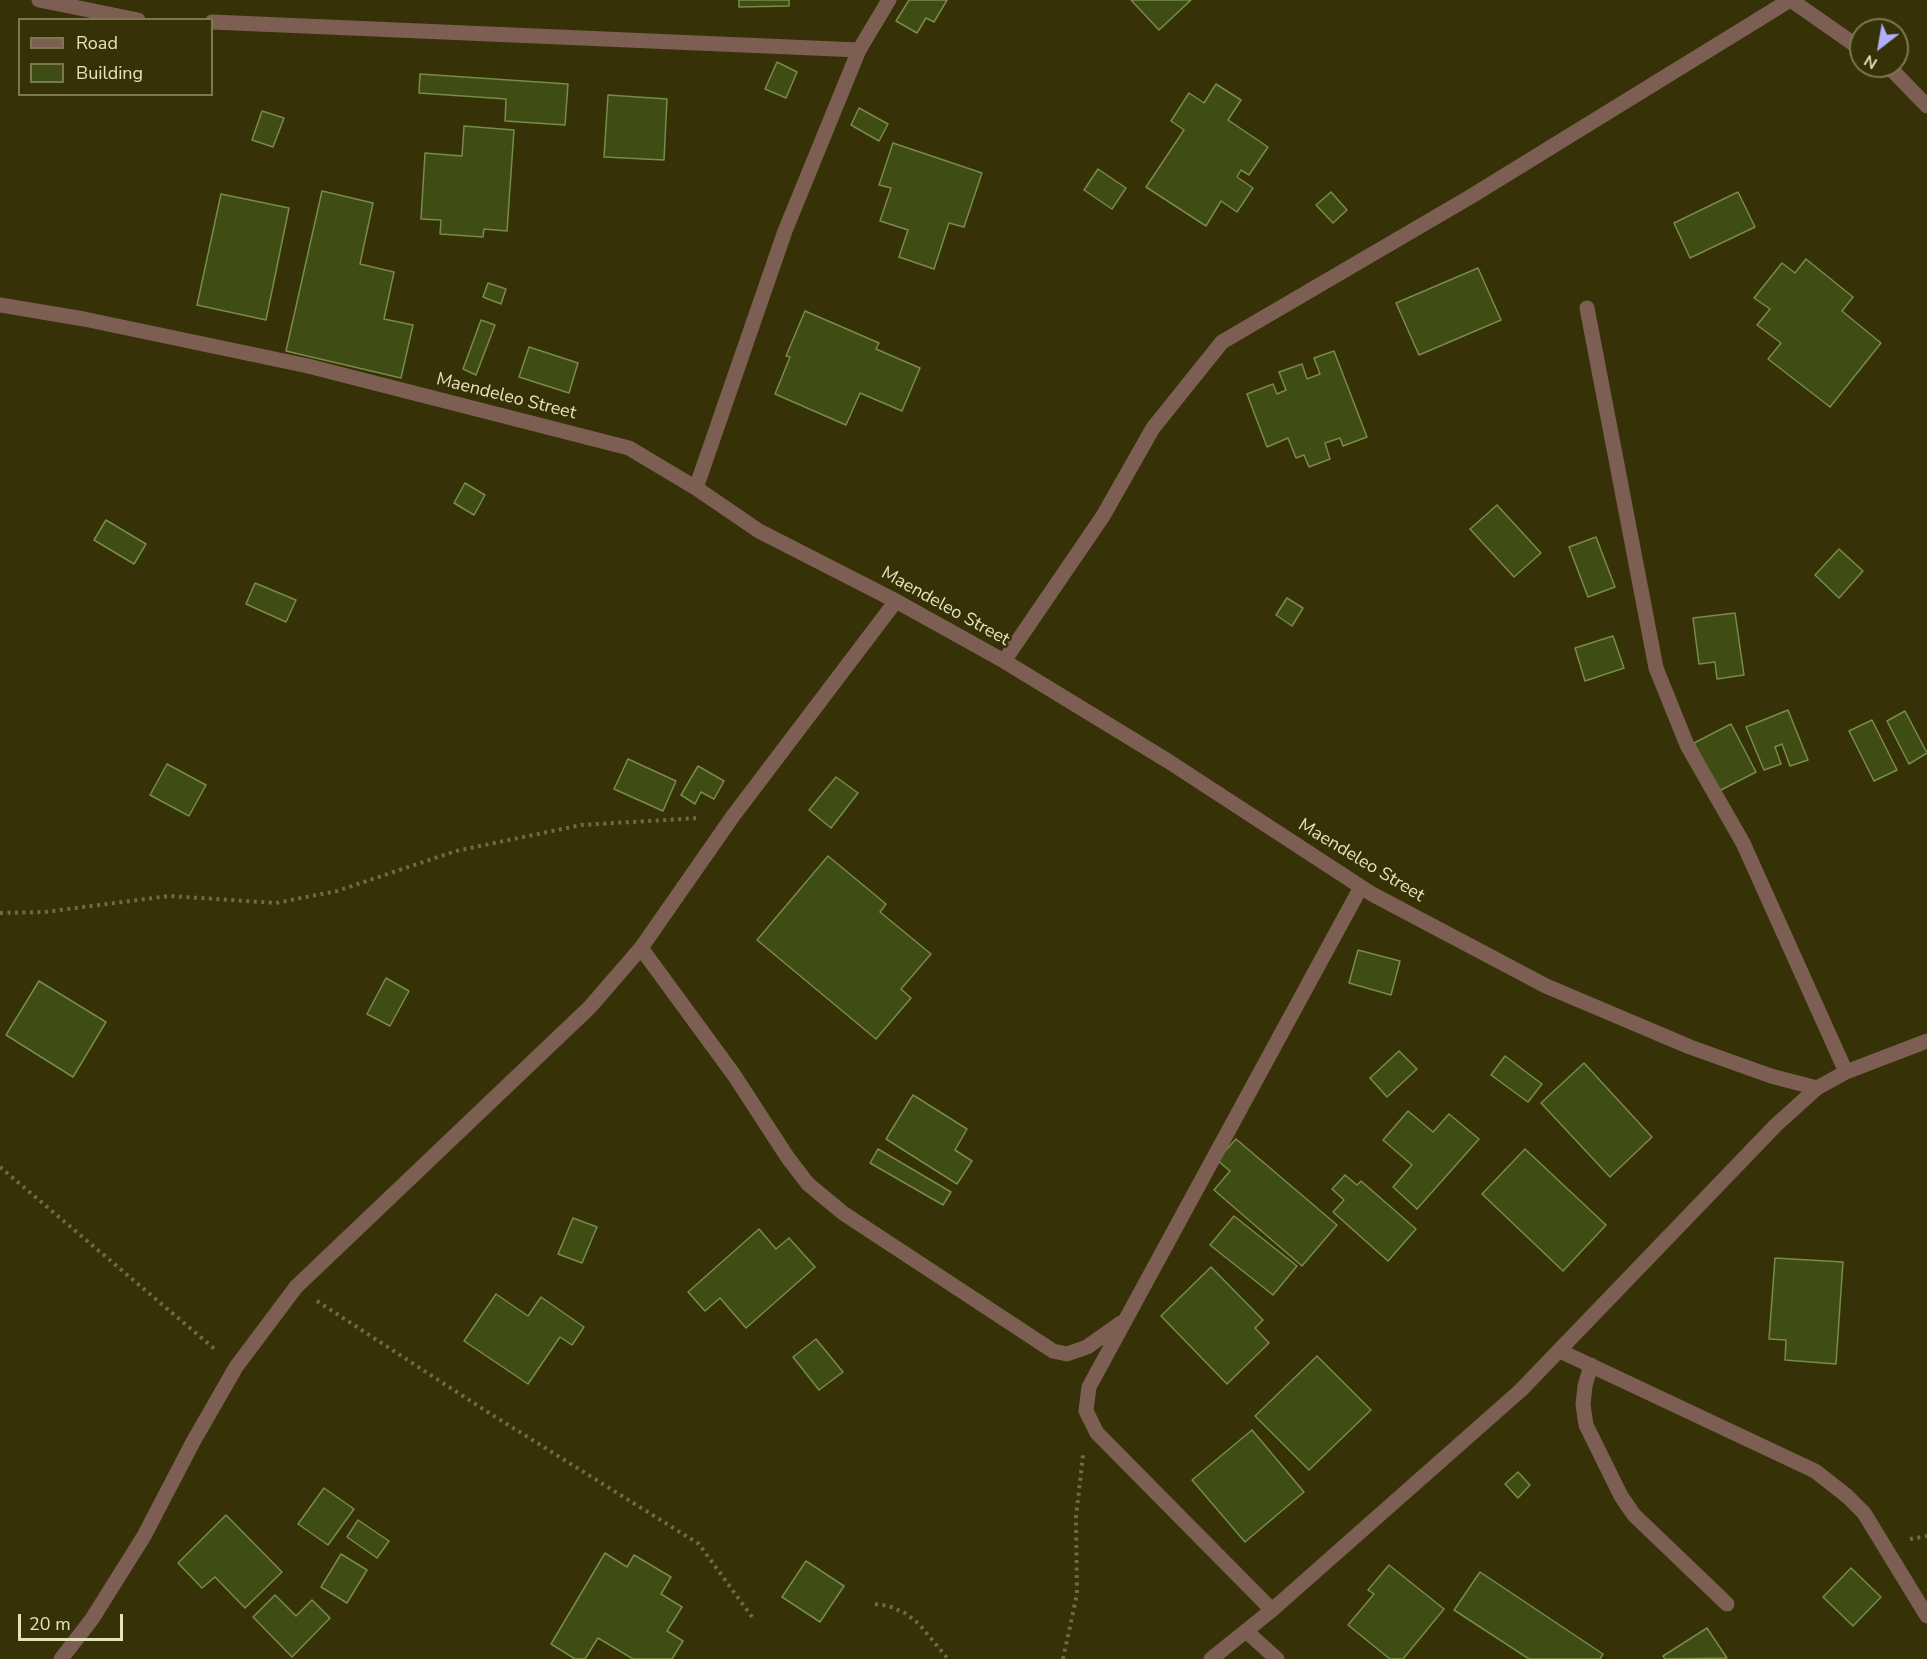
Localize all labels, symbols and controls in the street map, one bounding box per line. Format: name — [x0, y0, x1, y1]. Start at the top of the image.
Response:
legend — [18, 18, 213, 96]
north arrow — [1849, 18, 1909, 78]
text: Road — [76, 31, 118, 55]
text: N — [1860, 49, 1882, 74]
text: Building — [76, 61, 143, 85]
street label: Maendeleo Street — [434, 369, 578, 425]
street label: Maendeleo Street — [877, 563, 1013, 651]
street label: Maendeleo Street — [1294, 815, 1428, 907]
scale bar — [21, 1602, 126, 1640]
text: 20 m — [29, 1612, 71, 1636]

